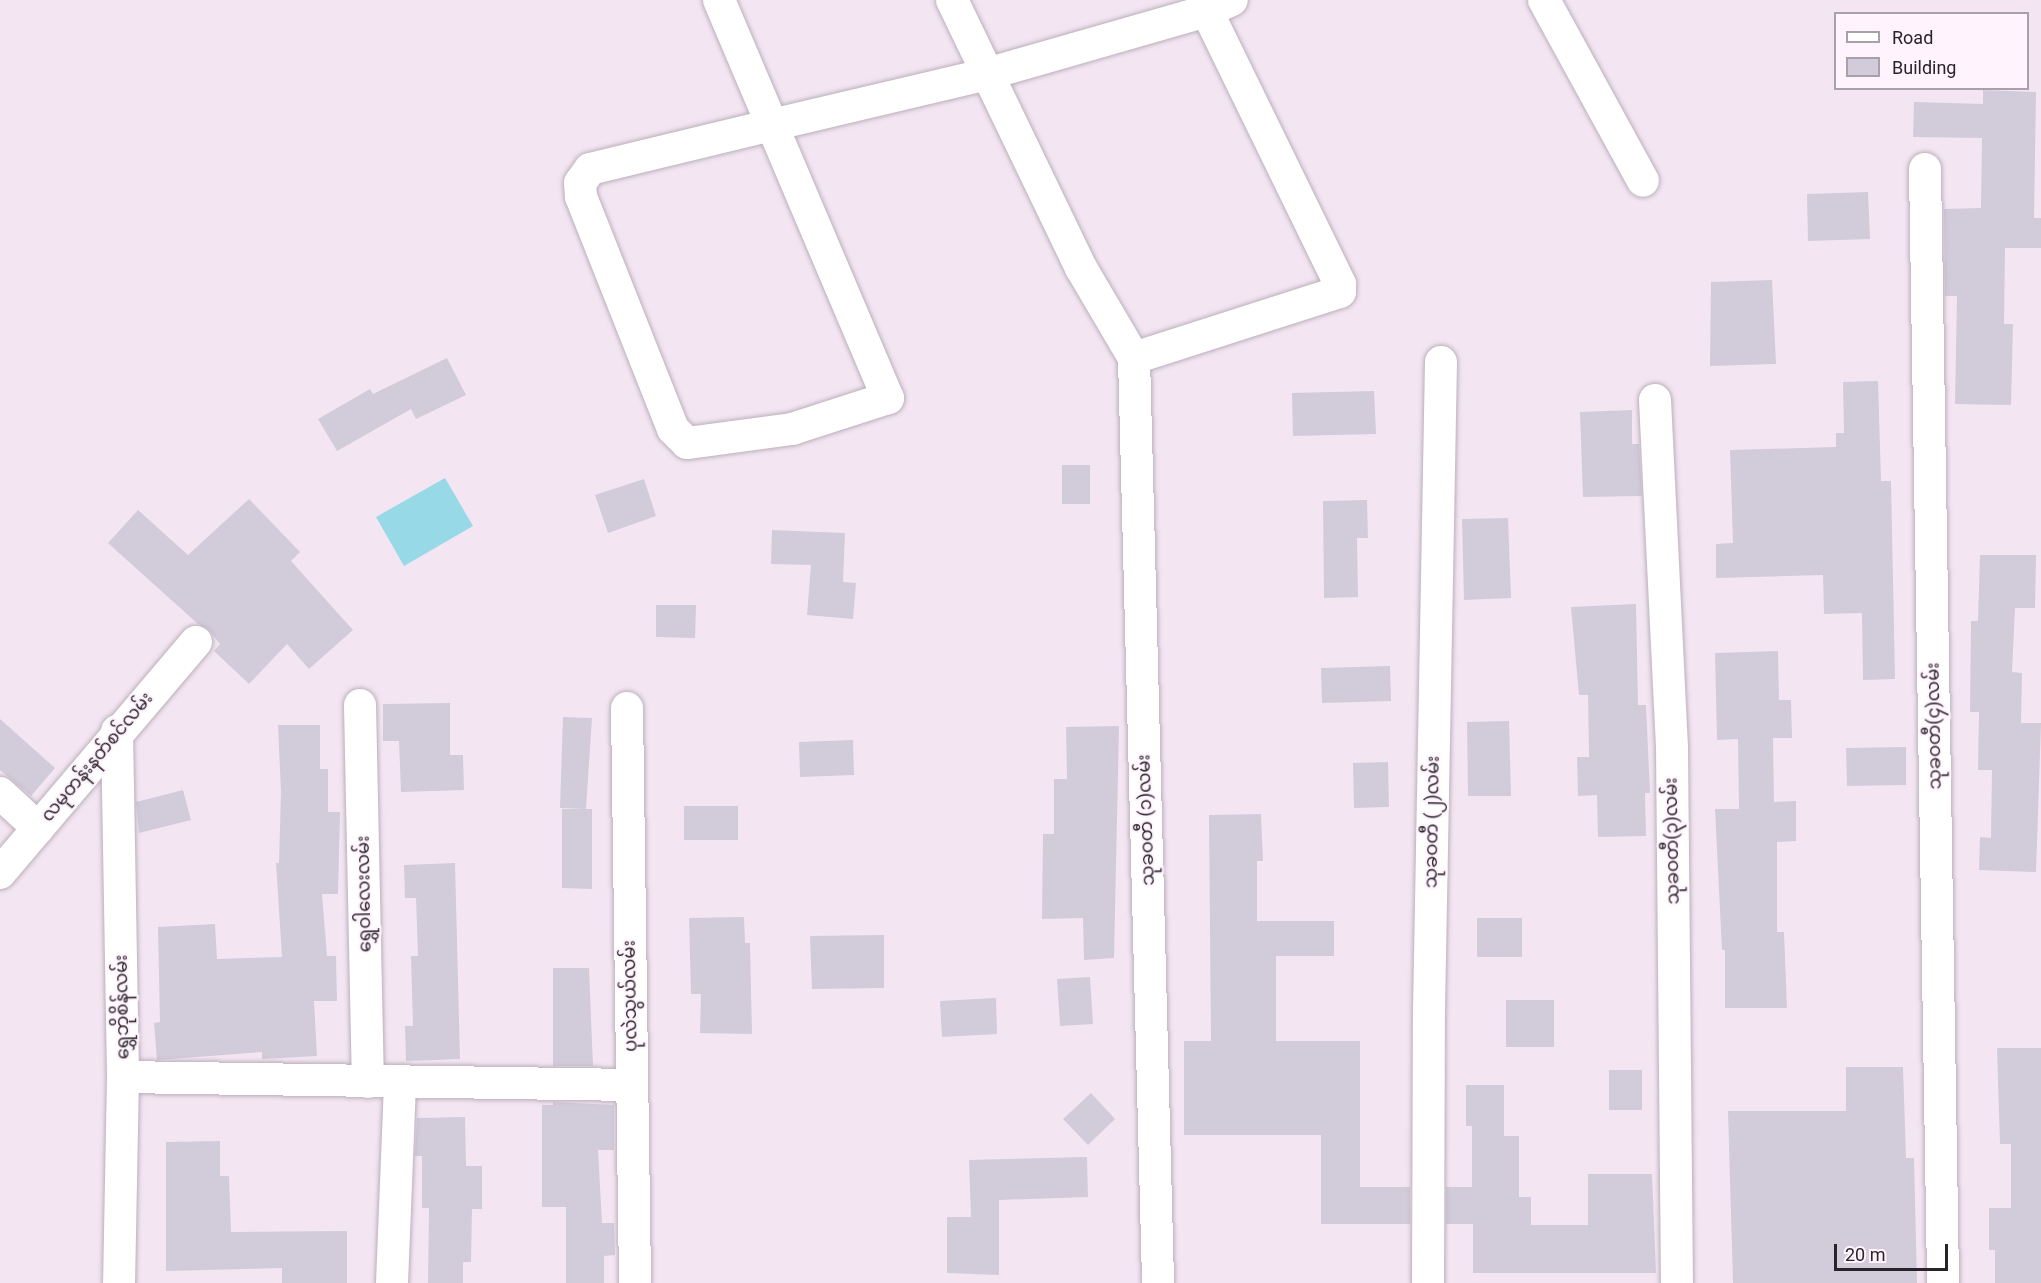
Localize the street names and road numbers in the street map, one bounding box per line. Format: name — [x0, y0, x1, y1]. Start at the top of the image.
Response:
street label: သုခဝတီ(၄)လမ်း — [1922, 662, 1946, 790]
street label: လမုတန်းနတ်စင်လမ်း — [37, 688, 157, 826]
street label: သုခဝတီ (၁)လမ်း — [1133, 754, 1159, 886]
street label: သုခဝတီ (၂)လမ်း — [1420, 756, 1444, 888]
street label: သုခဝတီ(၃)လမ်း — [1660, 777, 1684, 905]
street label: ရွှေဝါလေးလမ်း — [352, 835, 376, 953]
street label: ပုလဲသွယ်လမ်း — [618, 940, 642, 1052]
street label: ရွှေဘိုစိန်လမ်း — [110, 954, 134, 1060]

